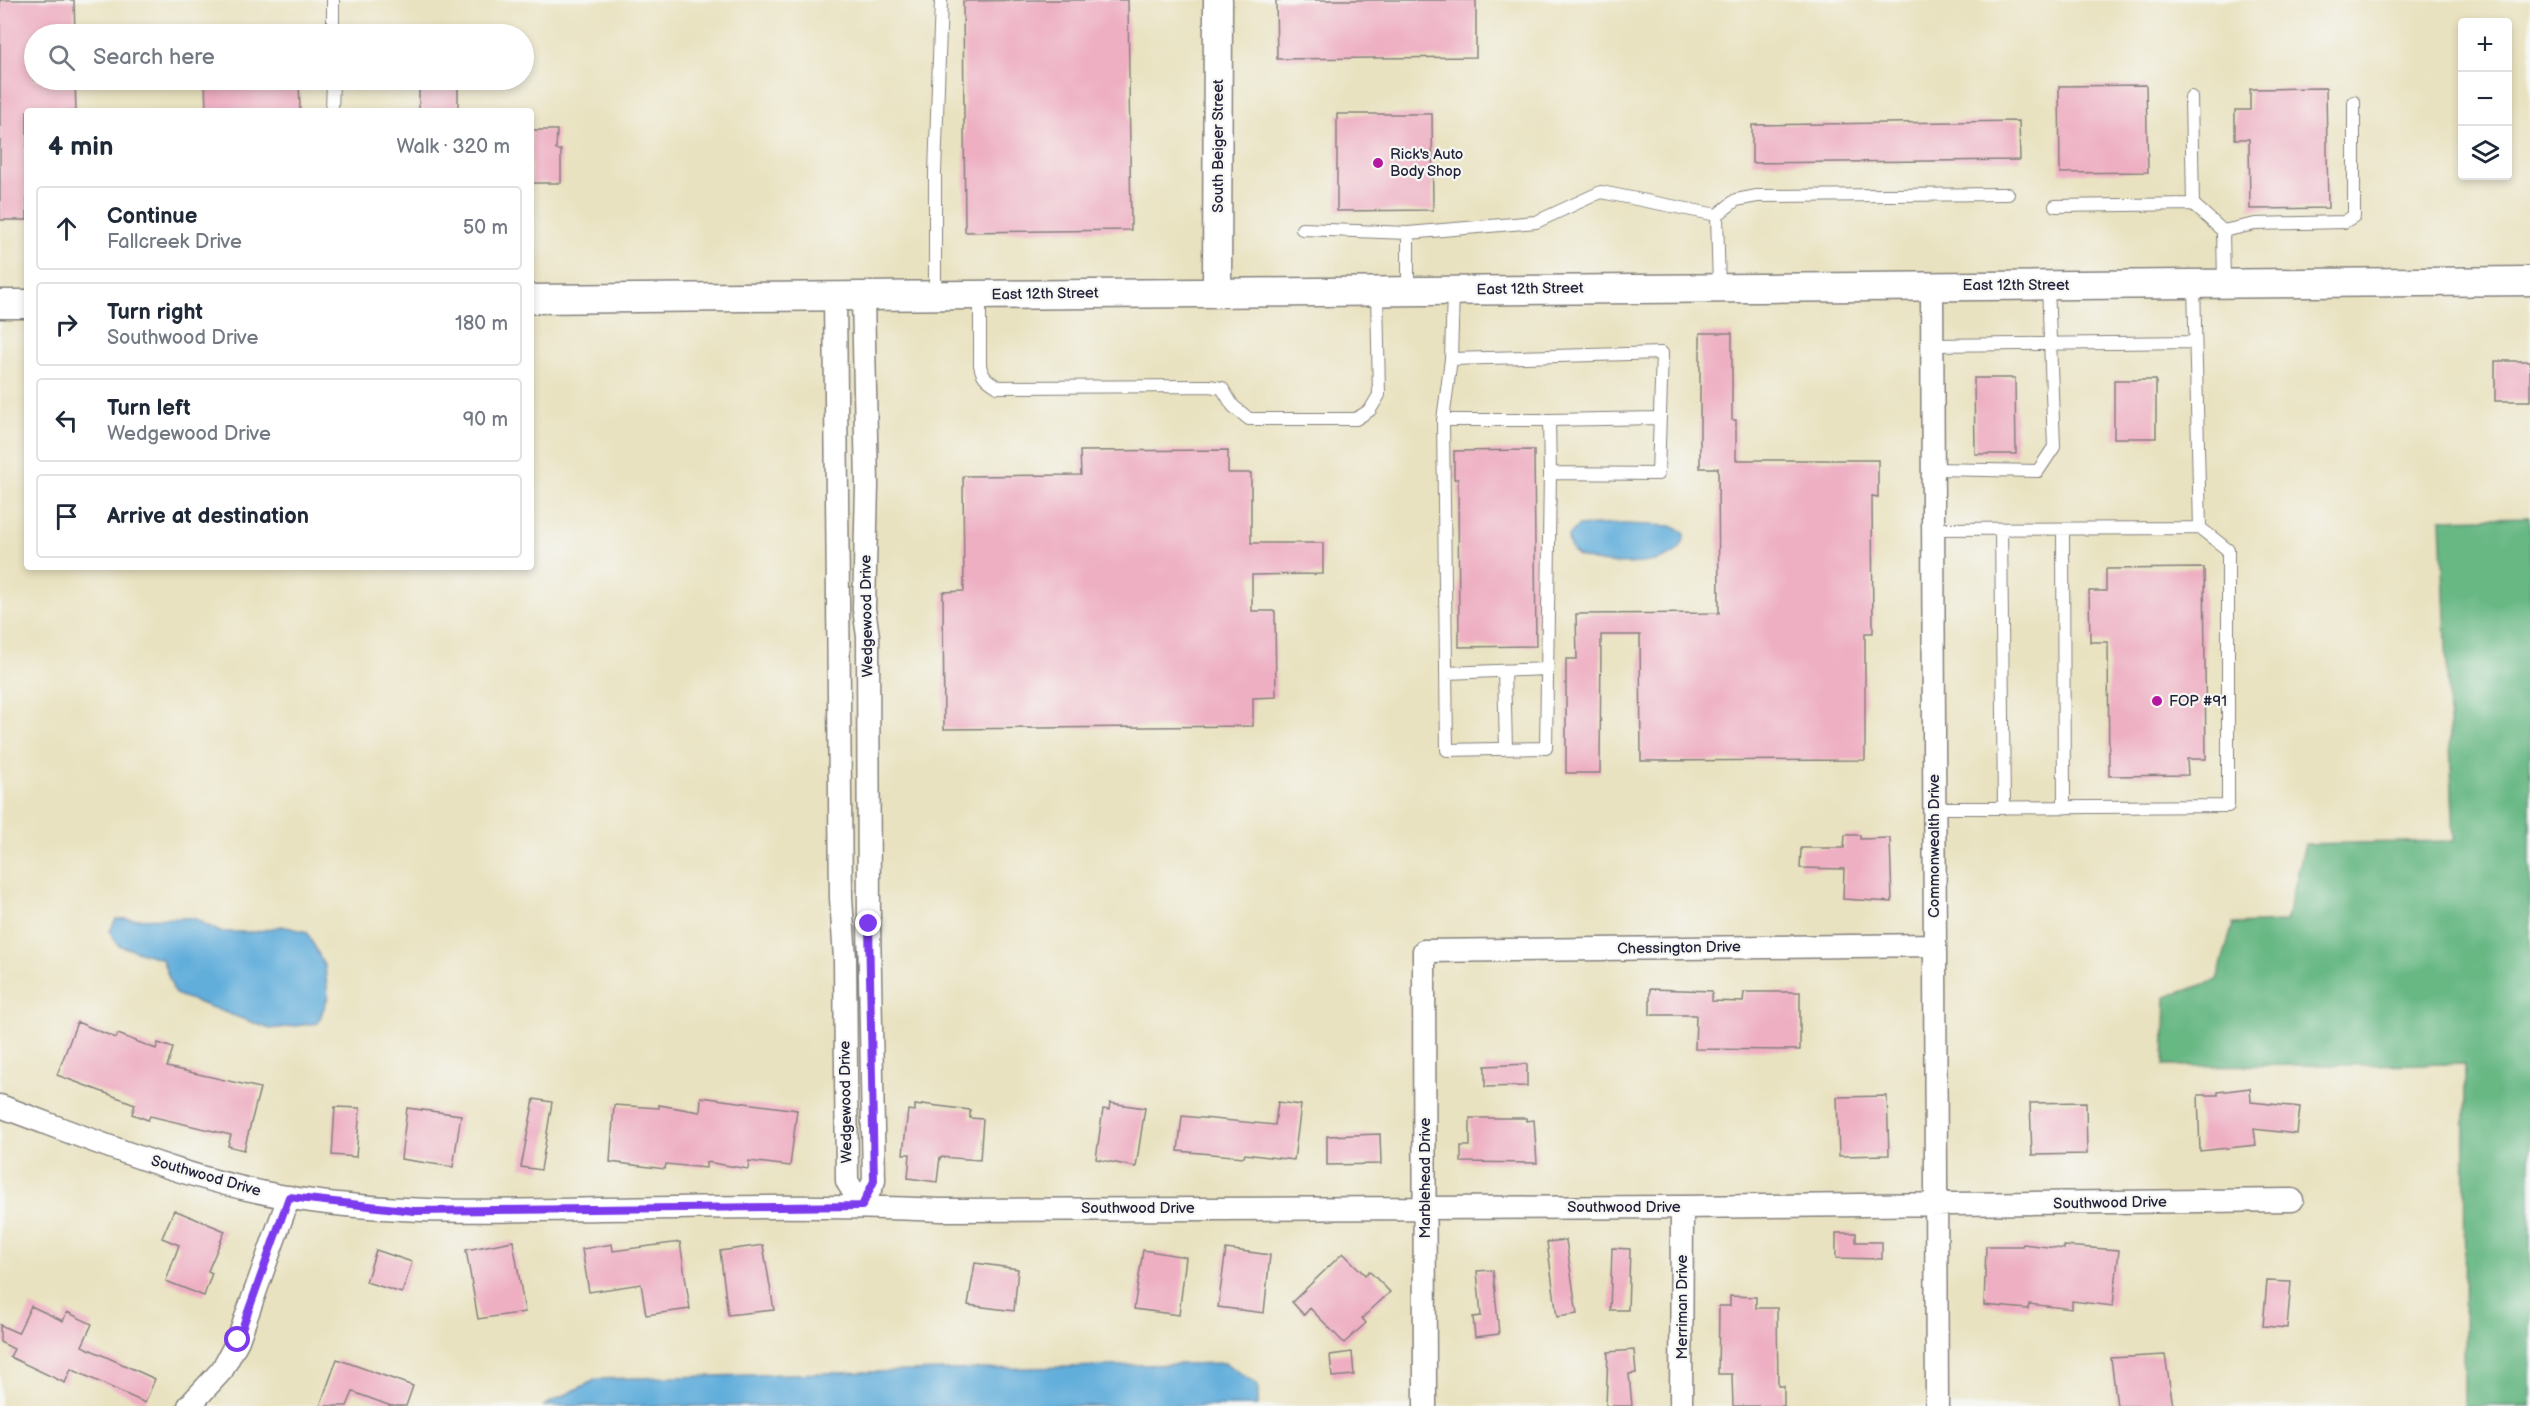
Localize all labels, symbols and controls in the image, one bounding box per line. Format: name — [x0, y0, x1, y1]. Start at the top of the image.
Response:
map controls — [2458, 18, 2512, 180]
button: + — [2458, 18, 2512, 72]
search box — [24, 24, 534, 90]
icon: search — [45, 41, 78, 74]
text: Search here — [93, 44, 215, 71]
button: − — [2458, 72, 2512, 126]
street label: South Beiger Street — [1209, 79, 1228, 213]
button: layers — [2458, 126, 2512, 180]
text: 4 min — [48, 132, 113, 163]
text: Walk · 320 m — [396, 135, 510, 159]
place label: Rick's Auto Body Shop — [1390, 145, 1463, 181]
marker: Rick's Auto Body Shop — [1371, 156, 1385, 170]
text: Continue — [107, 203, 197, 230]
icon: ahead — [50, 212, 83, 245]
text: 50 m — [463, 216, 508, 240]
text: Fallcreek Drive — [107, 230, 242, 254]
street label: East 12th Street — [1963, 276, 2070, 295]
street label: East 12th Street — [1476, 279, 1584, 299]
street label: East 12th Street — [991, 284, 1099, 304]
text: Turn right — [107, 299, 203, 326]
icon: right — [50, 308, 83, 341]
text: 180 m — [455, 312, 508, 336]
text: Southwood Drive — [107, 326, 258, 350]
text: Turn left — [107, 395, 191, 422]
icon: left — [50, 404, 83, 437]
text: 90 m — [463, 408, 508, 432]
text: Wedgewood Drive — [107, 422, 271, 446]
icon: arrive — [50, 500, 83, 533]
text: Arrive at destination — [107, 503, 309, 530]
street label: Wedgewood Drive — [856, 554, 878, 678]
place label: FOP #91 — [2169, 692, 2227, 711]
marker: FOP #91 — [2150, 694, 2164, 708]
street label: Commonwealth Drive — [1925, 774, 1944, 918]
route end — [855, 910, 881, 936]
street label: Chessington Drive — [1617, 937, 1741, 959]
street label: Wedgewood Drive — [835, 1040, 857, 1164]
street label: Marblehead Drive — [1416, 1117, 1435, 1239]
street label: Southwood Drive — [149, 1151, 263, 1201]
street label: Southwood Drive — [2053, 1193, 2167, 1213]
street label: Southwood Drive — [1567, 1198, 1681, 1217]
street label: Southwood Drive — [1081, 1199, 1195, 1218]
street label: Merriman Drive — [1673, 1254, 1692, 1359]
route start — [224, 1326, 250, 1352]

